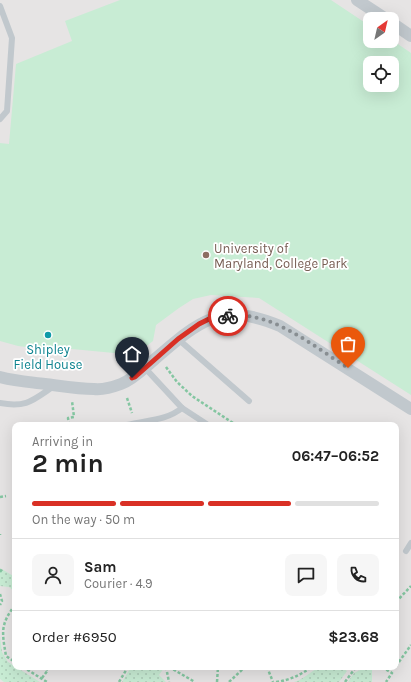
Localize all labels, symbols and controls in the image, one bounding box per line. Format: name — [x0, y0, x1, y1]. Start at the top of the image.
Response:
north arrow — [363, 12, 399, 48]
map controls — [363, 12, 399, 92]
button: locate — [363, 56, 399, 92]
place label: University of Maryland, College Park — [214, 241, 348, 271]
marker: University of Maryland, College Park — [201, 250, 211, 260]
courier — [208, 296, 248, 336]
icon: bike — [217, 305, 239, 327]
pin — [331, 327, 365, 368]
marker: Shipley Field House — [43, 330, 53, 340]
icon: bag — [337, 333, 359, 355]
pin — [115, 337, 149, 378]
place label: Shipley Field House — [14, 342, 83, 372]
icon: home — [121, 343, 143, 365]
text: Arriving in — [32, 434, 93, 449]
text: 06:47–06:52 — [292, 447, 379, 465]
text: 2 min — [32, 448, 104, 479]
text: On the way · 50 m — [32, 512, 135, 527]
button: person — [32, 554, 74, 596]
button: chat — [285, 554, 327, 596]
button: phone — [337, 554, 379, 596]
text: Sam — [84, 558, 117, 576]
text: Courier · 4.9 — [84, 576, 153, 591]
text: Order #6950 — [32, 628, 117, 646]
text: $23.68 — [328, 628, 379, 646]

